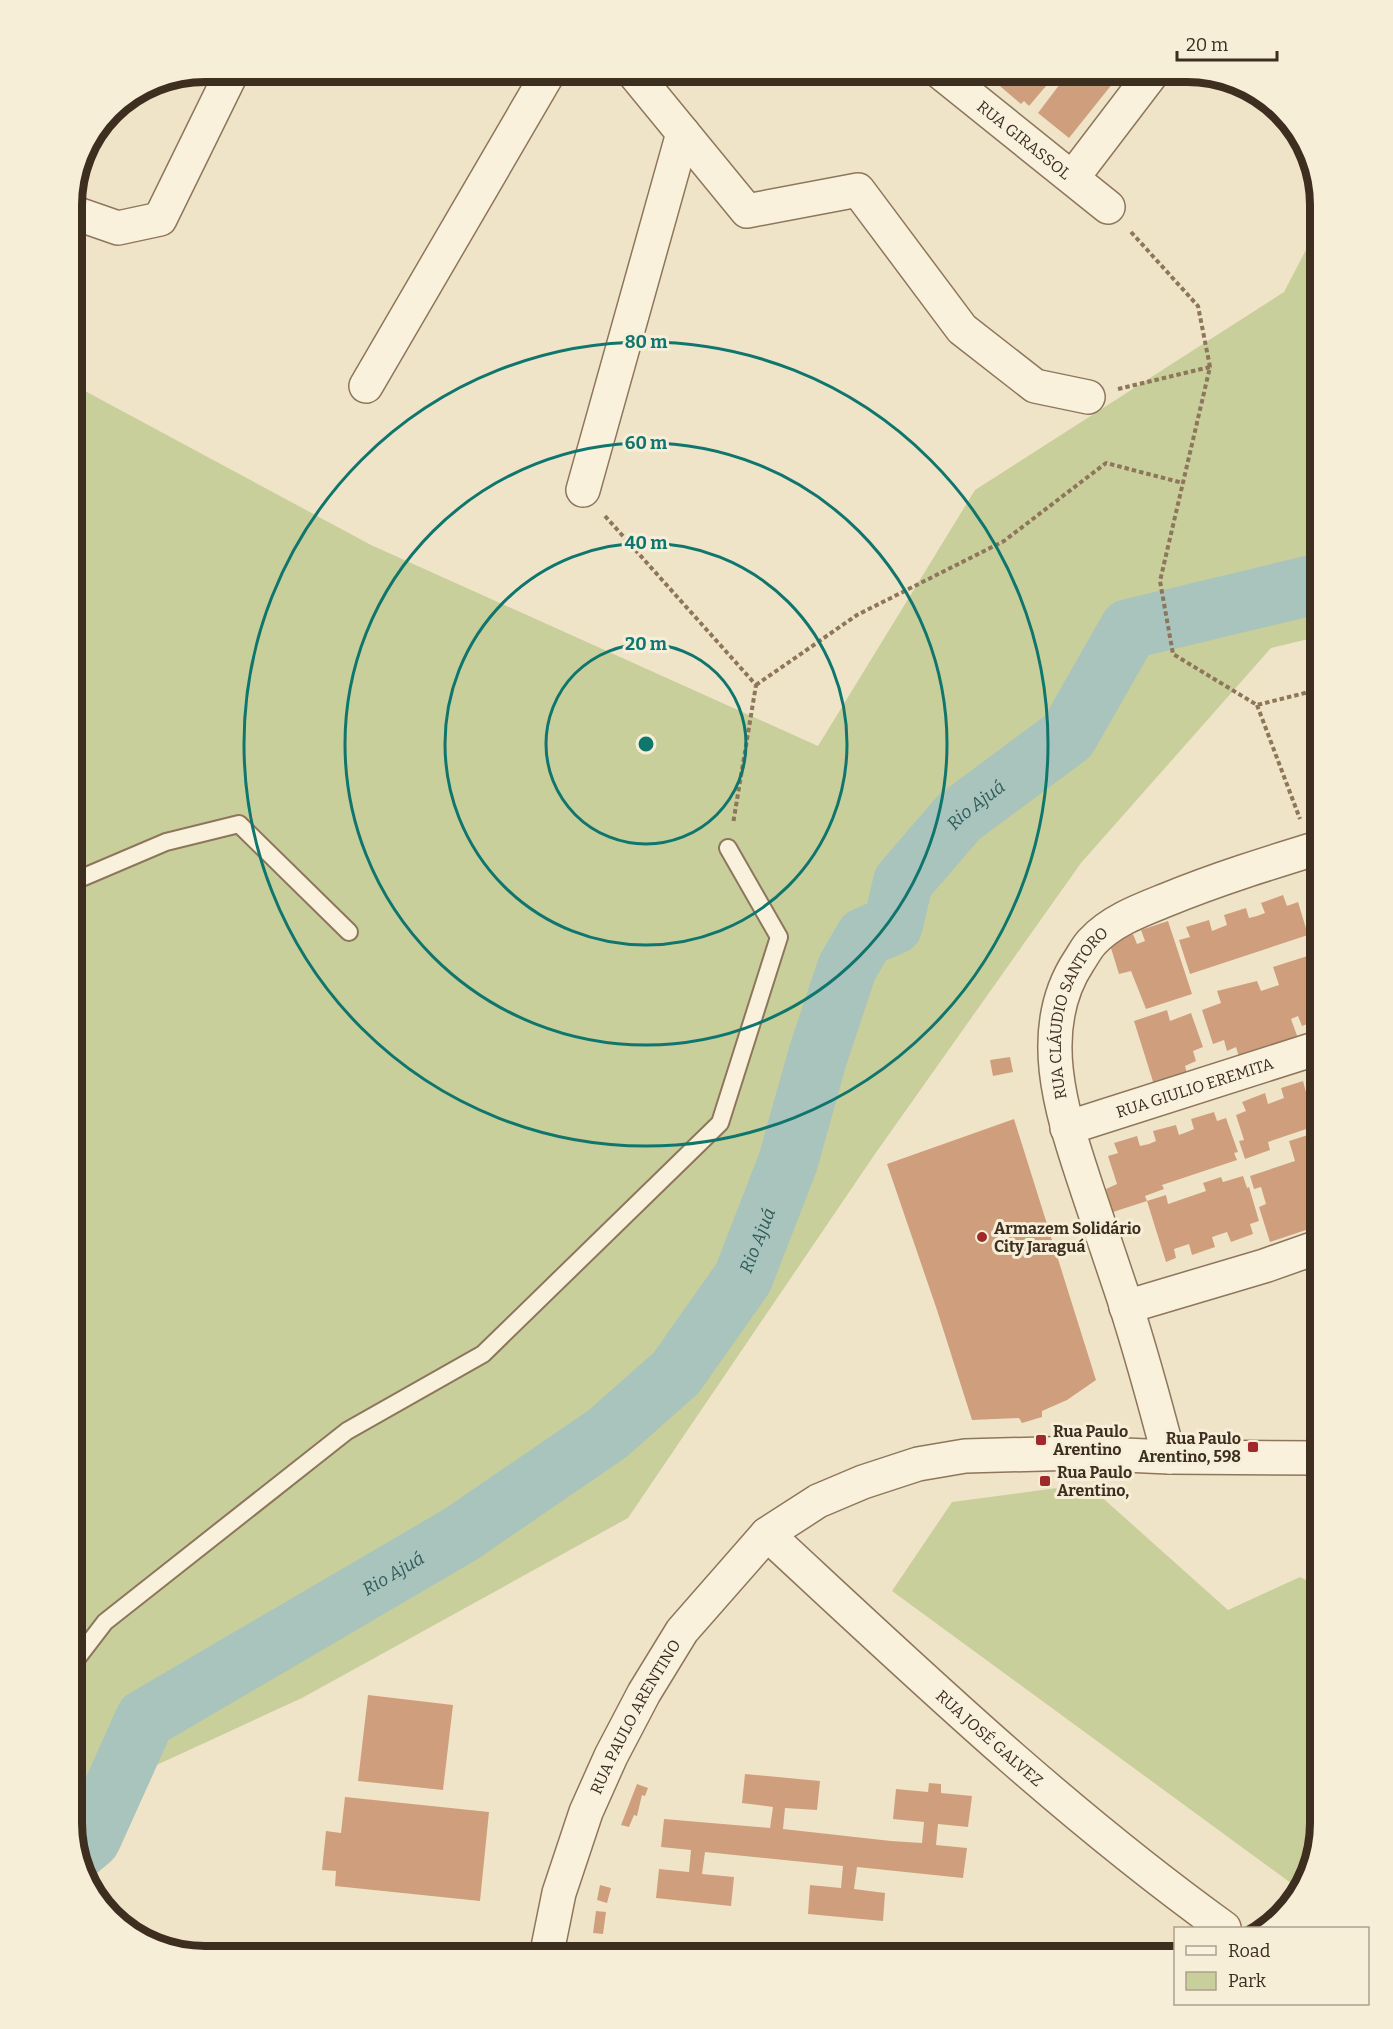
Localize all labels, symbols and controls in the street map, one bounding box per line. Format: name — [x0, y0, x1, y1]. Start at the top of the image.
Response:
scale bar — [1177, 24, 1278, 62]
text: 20 m — [1186, 34, 1228, 56]
street label: RUA GIRASSOL — [974, 96, 1075, 183]
text: 80 m — [625, 331, 667, 353]
text: 60 m — [625, 432, 667, 454]
text: 40 m — [625, 532, 667, 554]
text: 20 m — [625, 633, 667, 655]
centre of rings — [636, 734, 656, 754]
water label: Rio Ajuá — [942, 775, 1010, 834]
street label: RUA CLÁUDIO SANTORO — [1044, 922, 1111, 1101]
street label: RUA GIULIO EREMITA — [1114, 1053, 1276, 1121]
water label: Rio Ajuá — [735, 1205, 780, 1276]
place label: Armazem Solidário City Jaraguá — [994, 1219, 1141, 1256]
marker: Armazem Solidário City Jaraguá — [975, 1230, 989, 1244]
place label: Rua Paulo Arentino — [1053, 1422, 1128, 1459]
place label: Rua Paulo Arentino, 598 — [1138, 1429, 1241, 1466]
marker: Rua Paulo Arentino — [1034, 1433, 1048, 1447]
marker: Rua Paulo Arentino, 598 — [1246, 1440, 1260, 1454]
place label: Rua Paulo Arentino, — [1057, 1463, 1132, 1500]
marker: Rua Paulo Arentino, — [1038, 1474, 1052, 1488]
water label: Rio Ajuá — [358, 1547, 428, 1600]
street label: RUA PAULO ARENTINO — [586, 1636, 684, 1797]
street label: RUA JOSÉ GALVEZ — [932, 1686, 1047, 1790]
legend — [1174, 1927, 1369, 2005]
text: Road — [1228, 1940, 1271, 1962]
text: Park — [1228, 1970, 1267, 1992]

